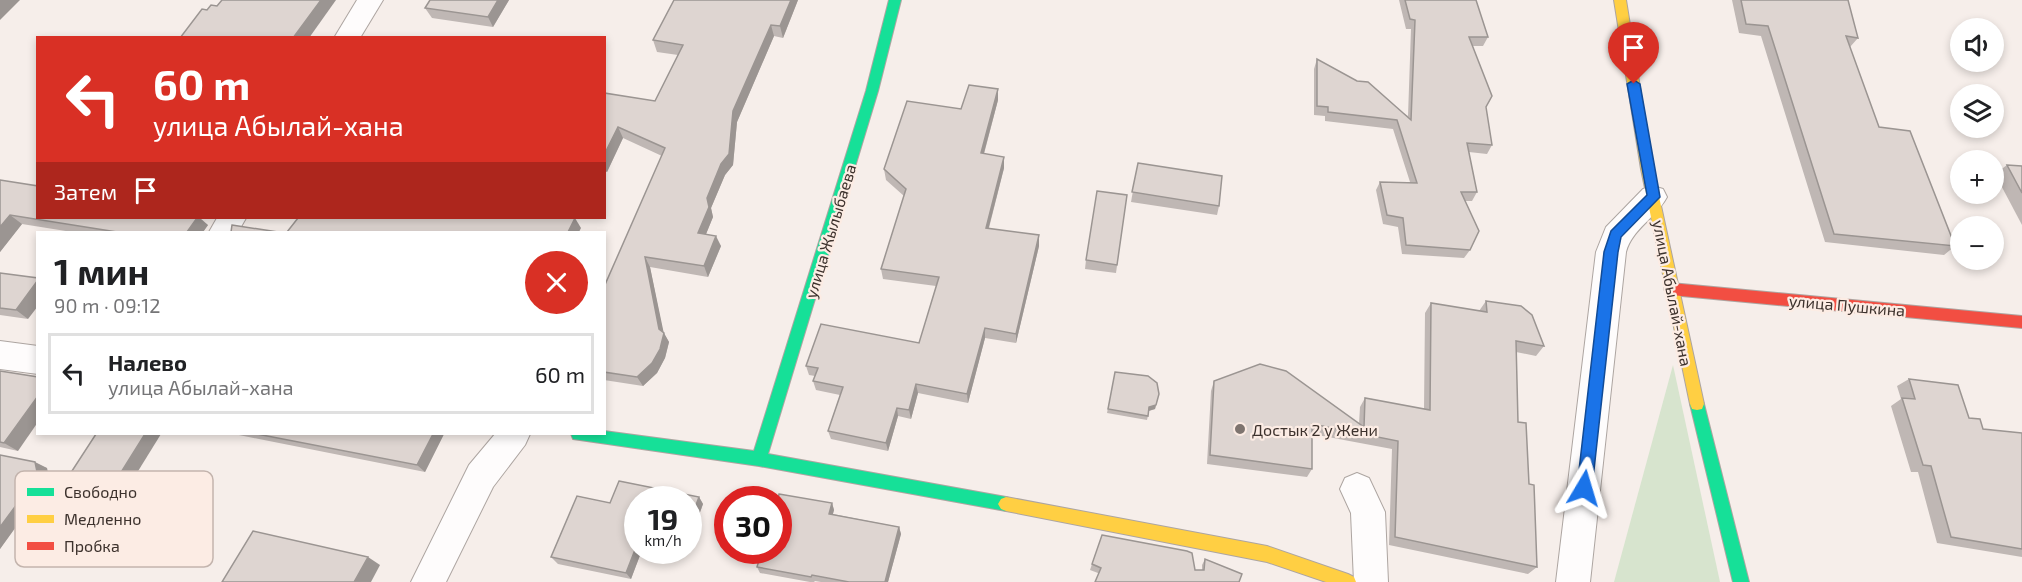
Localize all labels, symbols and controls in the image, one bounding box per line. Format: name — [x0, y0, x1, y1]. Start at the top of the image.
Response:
map controls — [1950, 18, 2004, 270]
button: sound — [1950, 18, 2004, 72]
pin — [1608, 22, 1659, 84]
icon: arrive — [1617, 31, 1650, 64]
text: 60 m — [153, 58, 250, 108]
icon: left — [54, 60, 132, 138]
button: layers — [1950, 84, 2004, 138]
text: улица Абылай-хана — [153, 109, 404, 141]
button: + — [1950, 150, 2004, 204]
street label: улица Жылыбаева — [801, 162, 860, 301]
icon: arrive — [129, 174, 162, 207]
text: Затем — [54, 178, 117, 204]
button: − — [1950, 216, 2004, 270]
street label: улица Абылай-хана — [1649, 218, 1696, 368]
text: 1 мин — [54, 249, 149, 292]
button: close — [525, 251, 588, 314]
street label: улица Пушкина — [1788, 290, 1906, 321]
text: 90 m · 09:12 — [54, 293, 161, 317]
text: Налево — [108, 349, 187, 375]
icon: left — [57, 357, 90, 390]
text: 60 m — [535, 361, 585, 387]
text: улица Абылай-хана — [108, 375, 294, 399]
place label: Достык 2 у Жени — [1252, 420, 1378, 440]
marker: Достык 2 у Жени — [1233, 422, 1247, 436]
position arrow — [1552, 456, 1616, 520]
legend — [15, 471, 213, 567]
text: Свободно — [64, 482, 137, 501]
speed limit sign: 30 — [714, 486, 792, 564]
text: 19 — [648, 500, 678, 536]
text: Медленно — [64, 509, 141, 528]
text: km/h — [644, 531, 682, 549]
text: Пробка — [64, 536, 120, 555]

